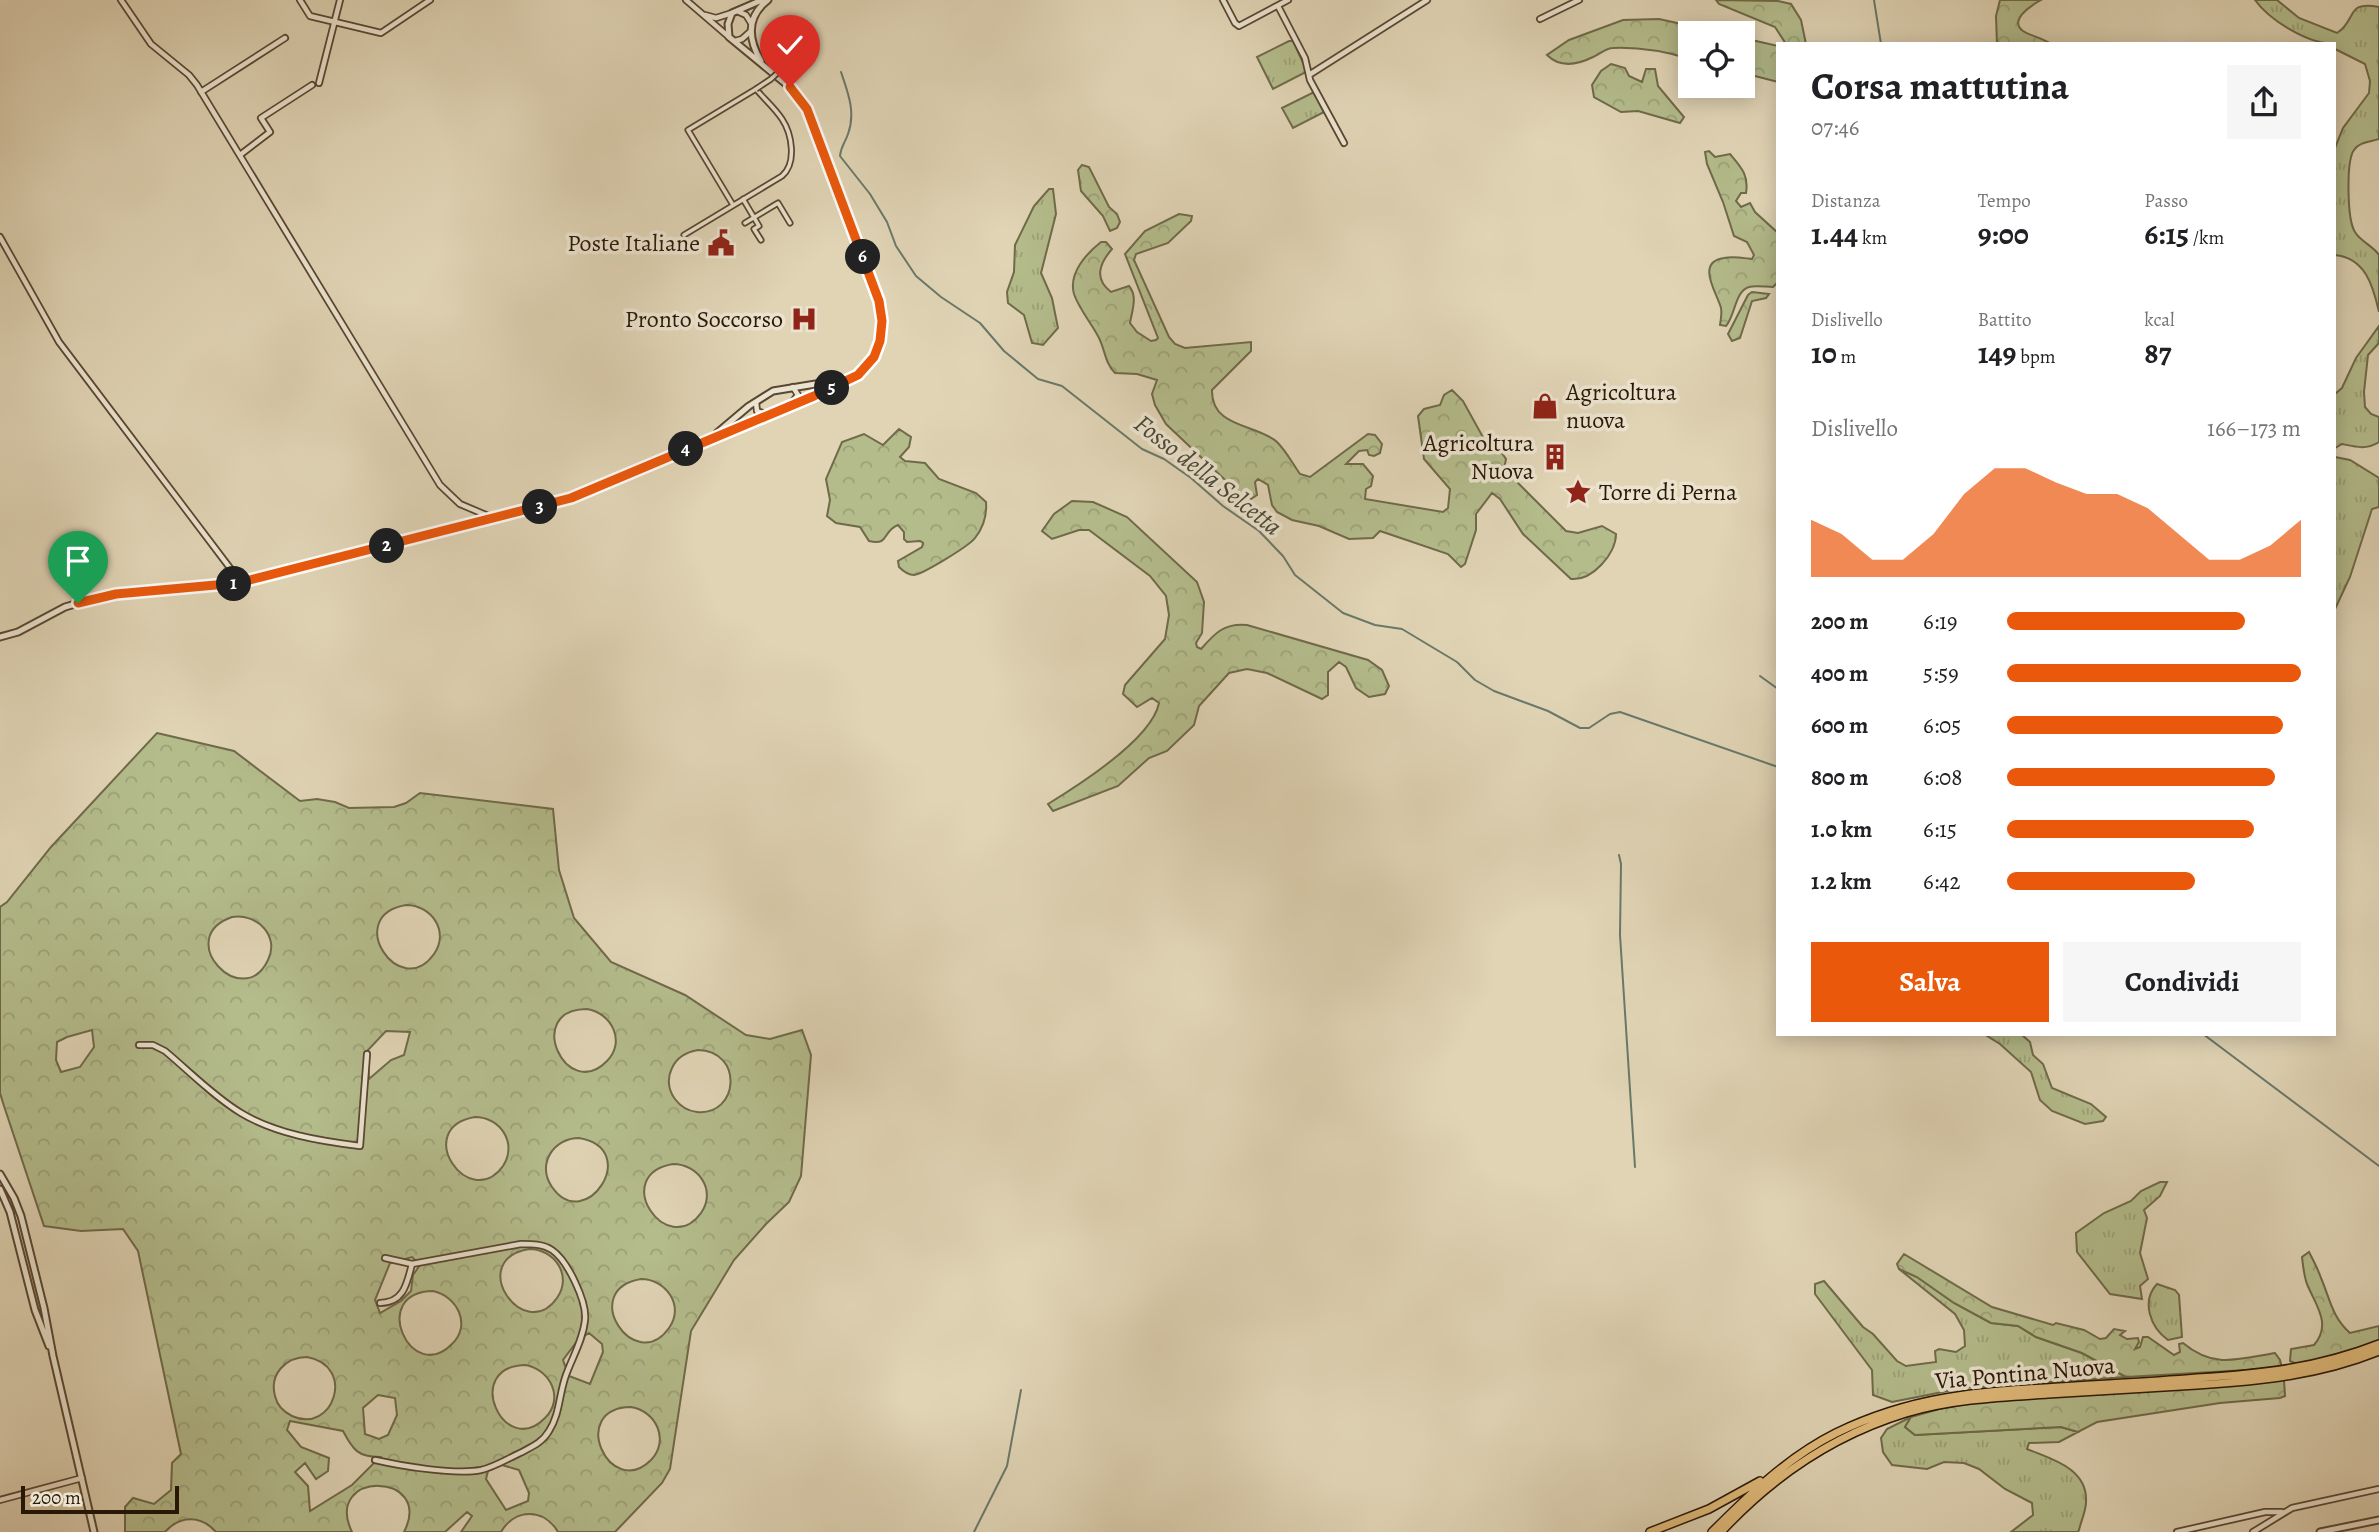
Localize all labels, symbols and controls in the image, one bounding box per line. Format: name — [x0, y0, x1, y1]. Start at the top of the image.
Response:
pin — [760, 15, 820, 87]
map controls — [1678, 21, 1755, 98]
button: locate — [1678, 21, 1755, 98]
icon: check — [771, 26, 809, 64]
text: Corsa mattutina — [1811, 60, 2069, 112]
button: share — [2227, 65, 2301, 139]
text: 07:46 — [1811, 112, 1859, 143]
text: Distanza — [1811, 188, 1880, 214]
text: Tempo — [1978, 188, 2031, 214]
text: Passo — [2144, 188, 2188, 214]
text: 1.44 — [1811, 214, 1858, 254]
text: 9:00 — [1978, 214, 2029, 254]
text: 6:15 — [2144, 214, 2189, 254]
text: km — [1858, 225, 1887, 251]
text: /km — [2189, 225, 2224, 251]
place label: Poste Italiane — [567, 227, 700, 259]
public building icon: Poste Italiane — [706, 228, 736, 258]
pin: 6 — [846, 240, 880, 274]
text: 6 — [858, 243, 867, 269]
place label: Pronto Soccorso — [625, 303, 783, 335]
hospital icon: Pronto Soccorso — [789, 304, 819, 334]
text: Dislivello — [1811, 307, 1883, 333]
text: Battito — [1978, 307, 2031, 333]
text: kcal — [2144, 307, 2175, 333]
text: 10 — [1811, 333, 1837, 373]
text: 149 — [1978, 333, 2016, 373]
text: 87 — [2144, 333, 2172, 373]
text: m — [1837, 344, 1856, 370]
text: bpm — [2016, 344, 2056, 370]
pin: 5 — [814, 370, 850, 406]
text: 5 — [827, 374, 836, 400]
place label: Agricoltura nuova — [1565, 376, 1677, 436]
shop icon: Agricoltura nuova — [1530, 391, 1560, 421]
water label: Fosso della Selcetta — [1127, 406, 1289, 544]
text: Dislivello — [1811, 413, 1898, 444]
text: 166–173 m — [2207, 413, 2301, 444]
place label: Agricoltura Nuova — [1422, 427, 1535, 487]
pin: 4 — [668, 432, 704, 466]
text: 4 — [681, 435, 690, 461]
building icon: Agricoltura Nuova — [1540, 442, 1570, 472]
place label: Torre di Perna — [1599, 476, 1738, 508]
place icon: Torre di Perna — [1563, 477, 1593, 507]
pin: 3 — [522, 490, 558, 524]
text: 3 — [535, 493, 544, 519]
pin: 2 — [370, 528, 404, 564]
pin — [48, 531, 108, 603]
text: 2 — [382, 532, 391, 558]
icon: arrive — [59, 542, 97, 580]
pin: 1 — [216, 566, 252, 602]
text: 1 — [230, 570, 237, 596]
text: 200 m — [1811, 606, 1869, 637]
text: 6:19 — [1923, 606, 1957, 637]
text: 400 m — [1811, 658, 1868, 689]
text: 5:59 — [1923, 658, 1959, 689]
text: 600 m — [1811, 710, 1868, 741]
text: 6:05 — [1923, 710, 1961, 741]
text: 800 m — [1811, 762, 1868, 793]
text: 6:08 — [1923, 762, 1963, 793]
text: 1.0 km — [1811, 814, 1872, 845]
text: 6:15 — [1923, 814, 1957, 845]
text: 1.2 km — [1811, 866, 1872, 897]
text: 6:42 — [1923, 866, 1960, 897]
button: Salva — [1811, 942, 2049, 1022]
button: Condividi — [2063, 942, 2301, 1022]
street label: Via Pontina Nuova — [1933, 1349, 2117, 1397]
scale bar — [21, 1483, 178, 1515]
text: 200 m — [32, 1485, 81, 1511]

